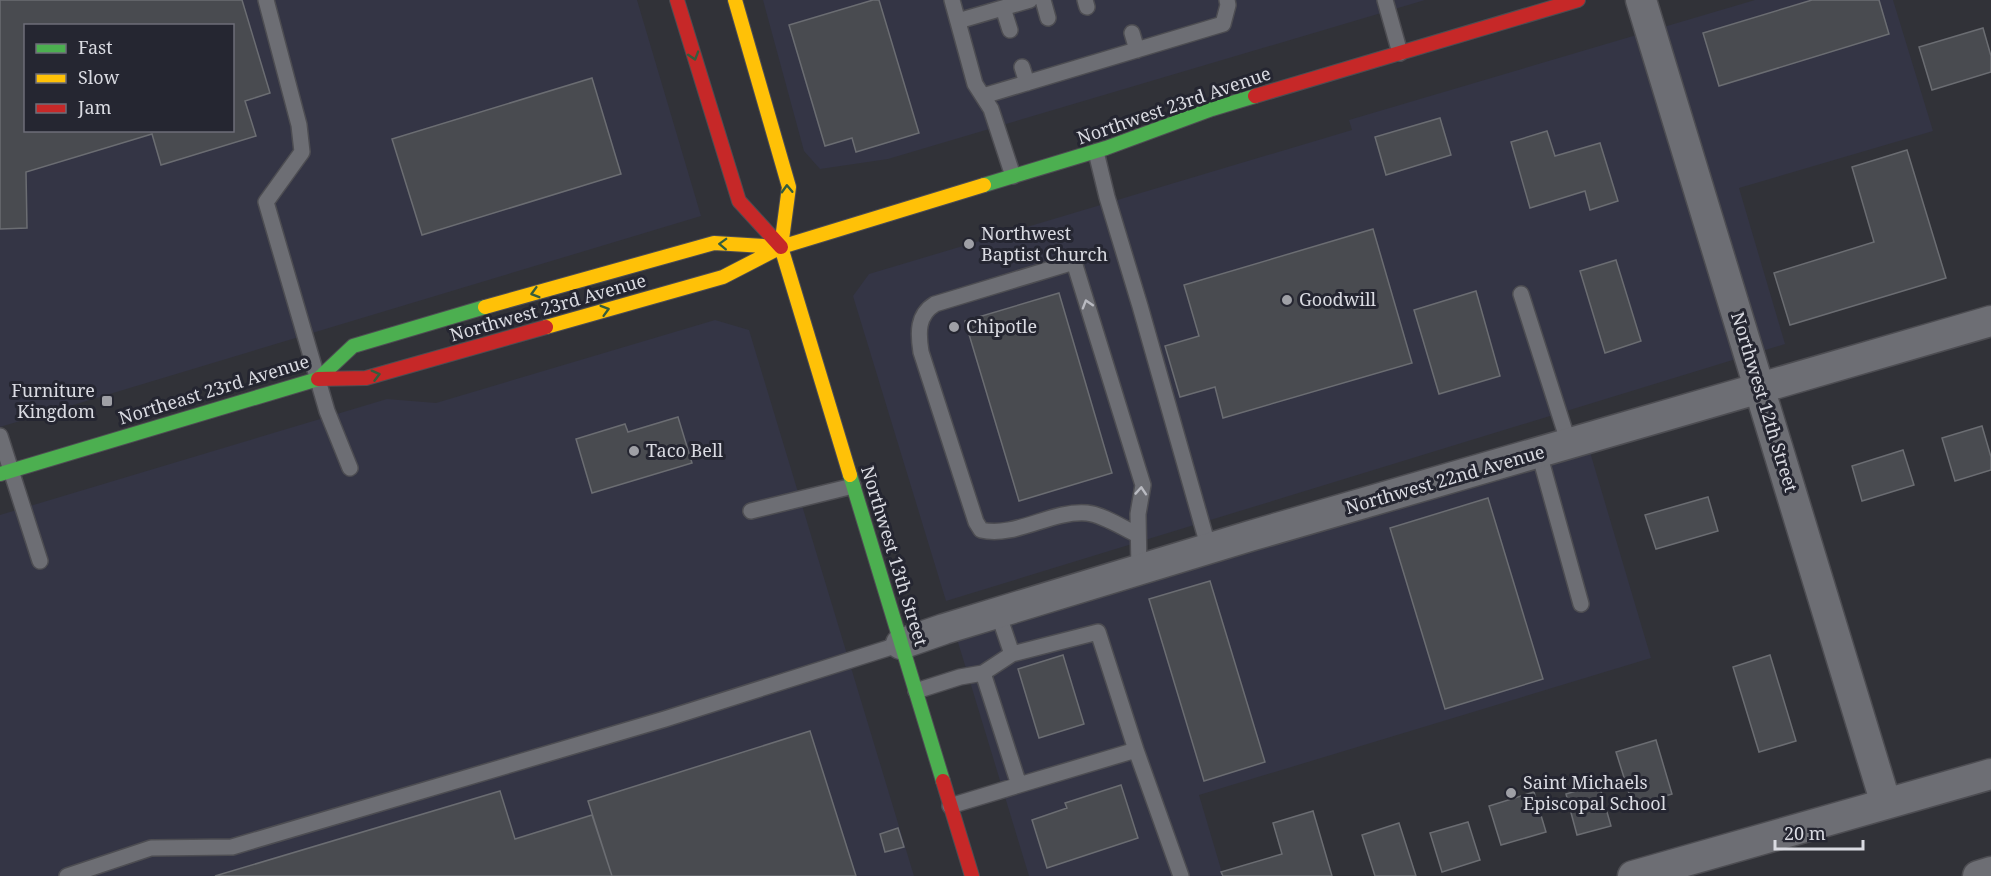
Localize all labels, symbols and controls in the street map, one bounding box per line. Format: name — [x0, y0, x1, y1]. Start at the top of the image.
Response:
legend — [24, 24, 234, 132]
text: Fast — [78, 35, 113, 59]
one-way arrow — [687, 50, 699, 61]
street label: Northwest 23rd Avenue — [1074, 61, 1274, 149]
text: Slow — [78, 65, 120, 89]
text: Jam — [77, 95, 112, 119]
one-way arrow — [781, 184, 794, 193]
place label: Northwest Baptist Church — [981, 221, 1108, 266]
marker: Northwest Baptist Church — [962, 237, 976, 251]
one-way arrow — [718, 238, 727, 250]
street label: Northwest 23rd Avenue — [447, 267, 649, 347]
one-way arrow — [530, 286, 541, 298]
place label: Goodwill — [1299, 287, 1377, 311]
marker: Goodwill — [1280, 293, 1294, 307]
one-way arrow — [1082, 300, 1094, 310]
one-way arrow — [599, 305, 610, 317]
street label: Northwest 12th Street — [1726, 309, 1804, 495]
place label: Chipotle — [966, 314, 1037, 338]
marker: Chipotle — [947, 320, 961, 334]
street label: Northeast 23rd Avenue — [116, 349, 312, 429]
one-way arrow — [370, 370, 381, 382]
place label: Furniture Kingdom — [11, 378, 95, 423]
marker: Furniture Kingdom — [100, 394, 114, 408]
place label: Taco Bell — [646, 438, 724, 462]
street label: Northwest 22nd Avenue — [1342, 439, 1547, 519]
marker: Taco Bell — [627, 444, 641, 458]
street label: Northwest 13th Street — [856, 463, 934, 649]
one-way arrow — [1134, 486, 1147, 496]
place label: Saint Michaels Episcopal School — [1523, 770, 1667, 815]
marker: Saint Michaels Episcopal School — [1504, 786, 1518, 800]
scale bar — [1775, 813, 1864, 851]
text: 20 m — [1784, 821, 1826, 845]

